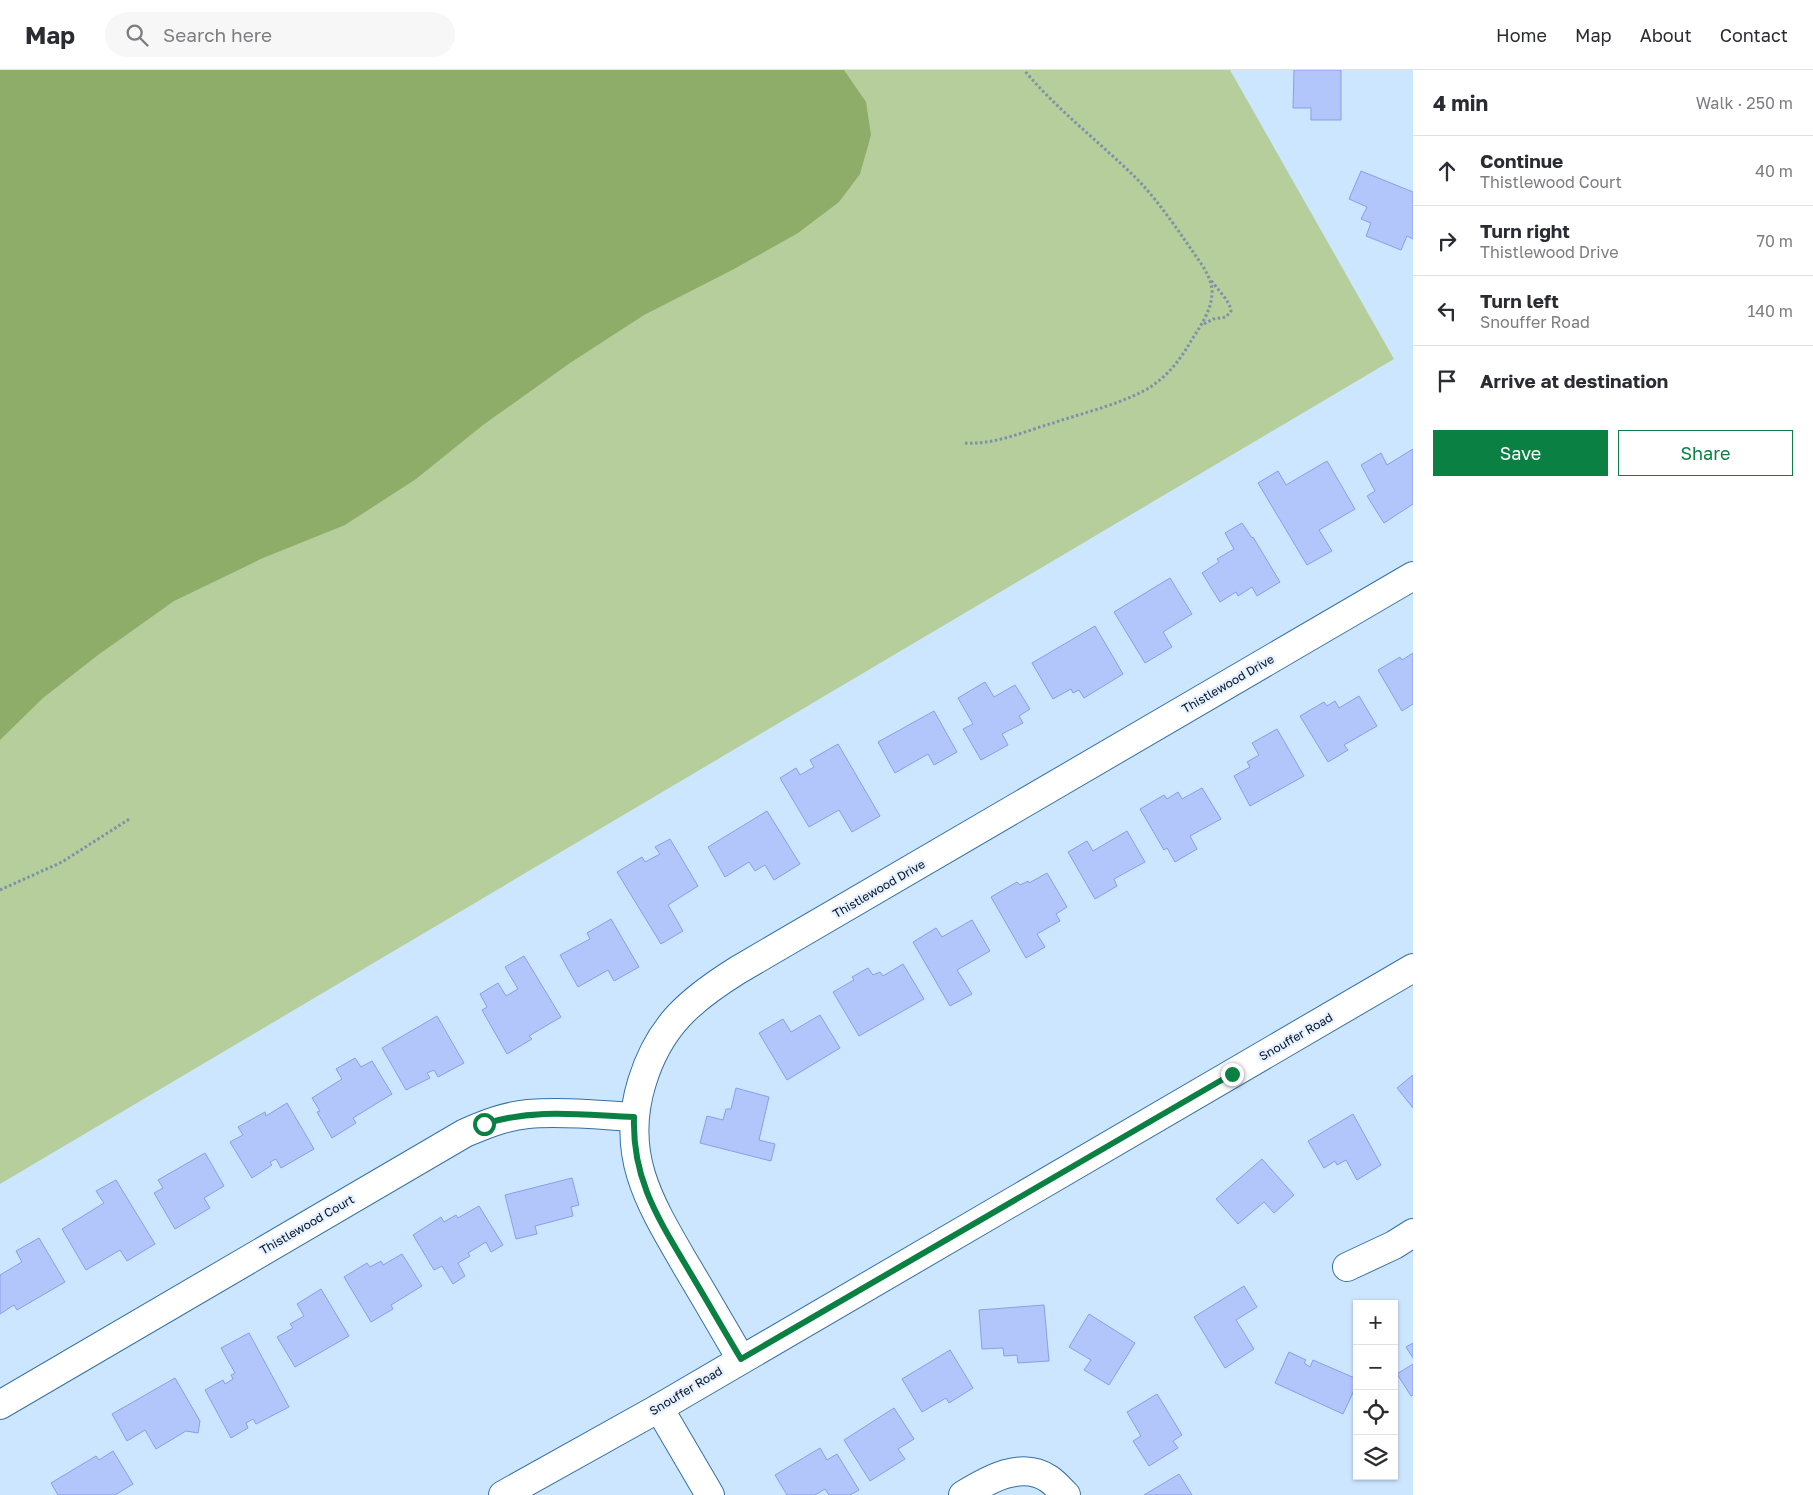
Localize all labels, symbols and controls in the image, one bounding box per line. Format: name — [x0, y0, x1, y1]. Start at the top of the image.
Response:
search box — [105, 12, 455, 57]
text: Map — [25, 20, 75, 49]
icon: search — [123, 21, 151, 49]
text: Search here — [163, 23, 272, 46]
text: Home — [1496, 24, 1547, 46]
text: Map — [1575, 24, 1612, 46]
text: About — [1640, 24, 1692, 46]
text: Contact — [1720, 24, 1788, 46]
text: 4 min — [1433, 90, 1488, 116]
text: Walk · 250 m — [1696, 93, 1793, 113]
text: Continue — [1480, 149, 1563, 172]
icon: ahead — [1433, 157, 1461, 185]
text: 40 m — [1755, 161, 1793, 181]
text: Thistlewood Court — [1480, 172, 1622, 192]
text: Turn right — [1480, 219, 1570, 242]
icon: right — [1433, 227, 1461, 255]
text: 70 m — [1756, 231, 1793, 251]
text: Thistlewood Drive — [1480, 242, 1619, 262]
text: Turn left — [1480, 289, 1559, 312]
icon: left — [1433, 297, 1461, 325]
text: 140 m — [1747, 301, 1793, 321]
text: Snouffer Road — [1480, 312, 1590, 332]
icon: arrive — [1433, 367, 1461, 395]
text: Arrive at destination — [1480, 369, 1668, 392]
button: Save — [1433, 430, 1608, 476]
button: Share — [1618, 430, 1793, 476]
street label: Thistlewood Drive — [1179, 651, 1277, 716]
street label: Thistlewood Drive — [830, 856, 928, 921]
street label: Snouffer Road — [1256, 1009, 1335, 1064]
route end — [1221, 1063, 1244, 1086]
route start — [473, 1113, 496, 1136]
street label: Thistlewood Court — [257, 1191, 357, 1258]
map controls — [1353, 1300, 1398, 1480]
button: + — [1353, 1300, 1398, 1345]
button: − — [1353, 1345, 1398, 1390]
street label: Snouffer Road — [647, 1363, 725, 1418]
button: locate — [1353, 1390, 1398, 1435]
button: layers — [1353, 1435, 1398, 1480]

